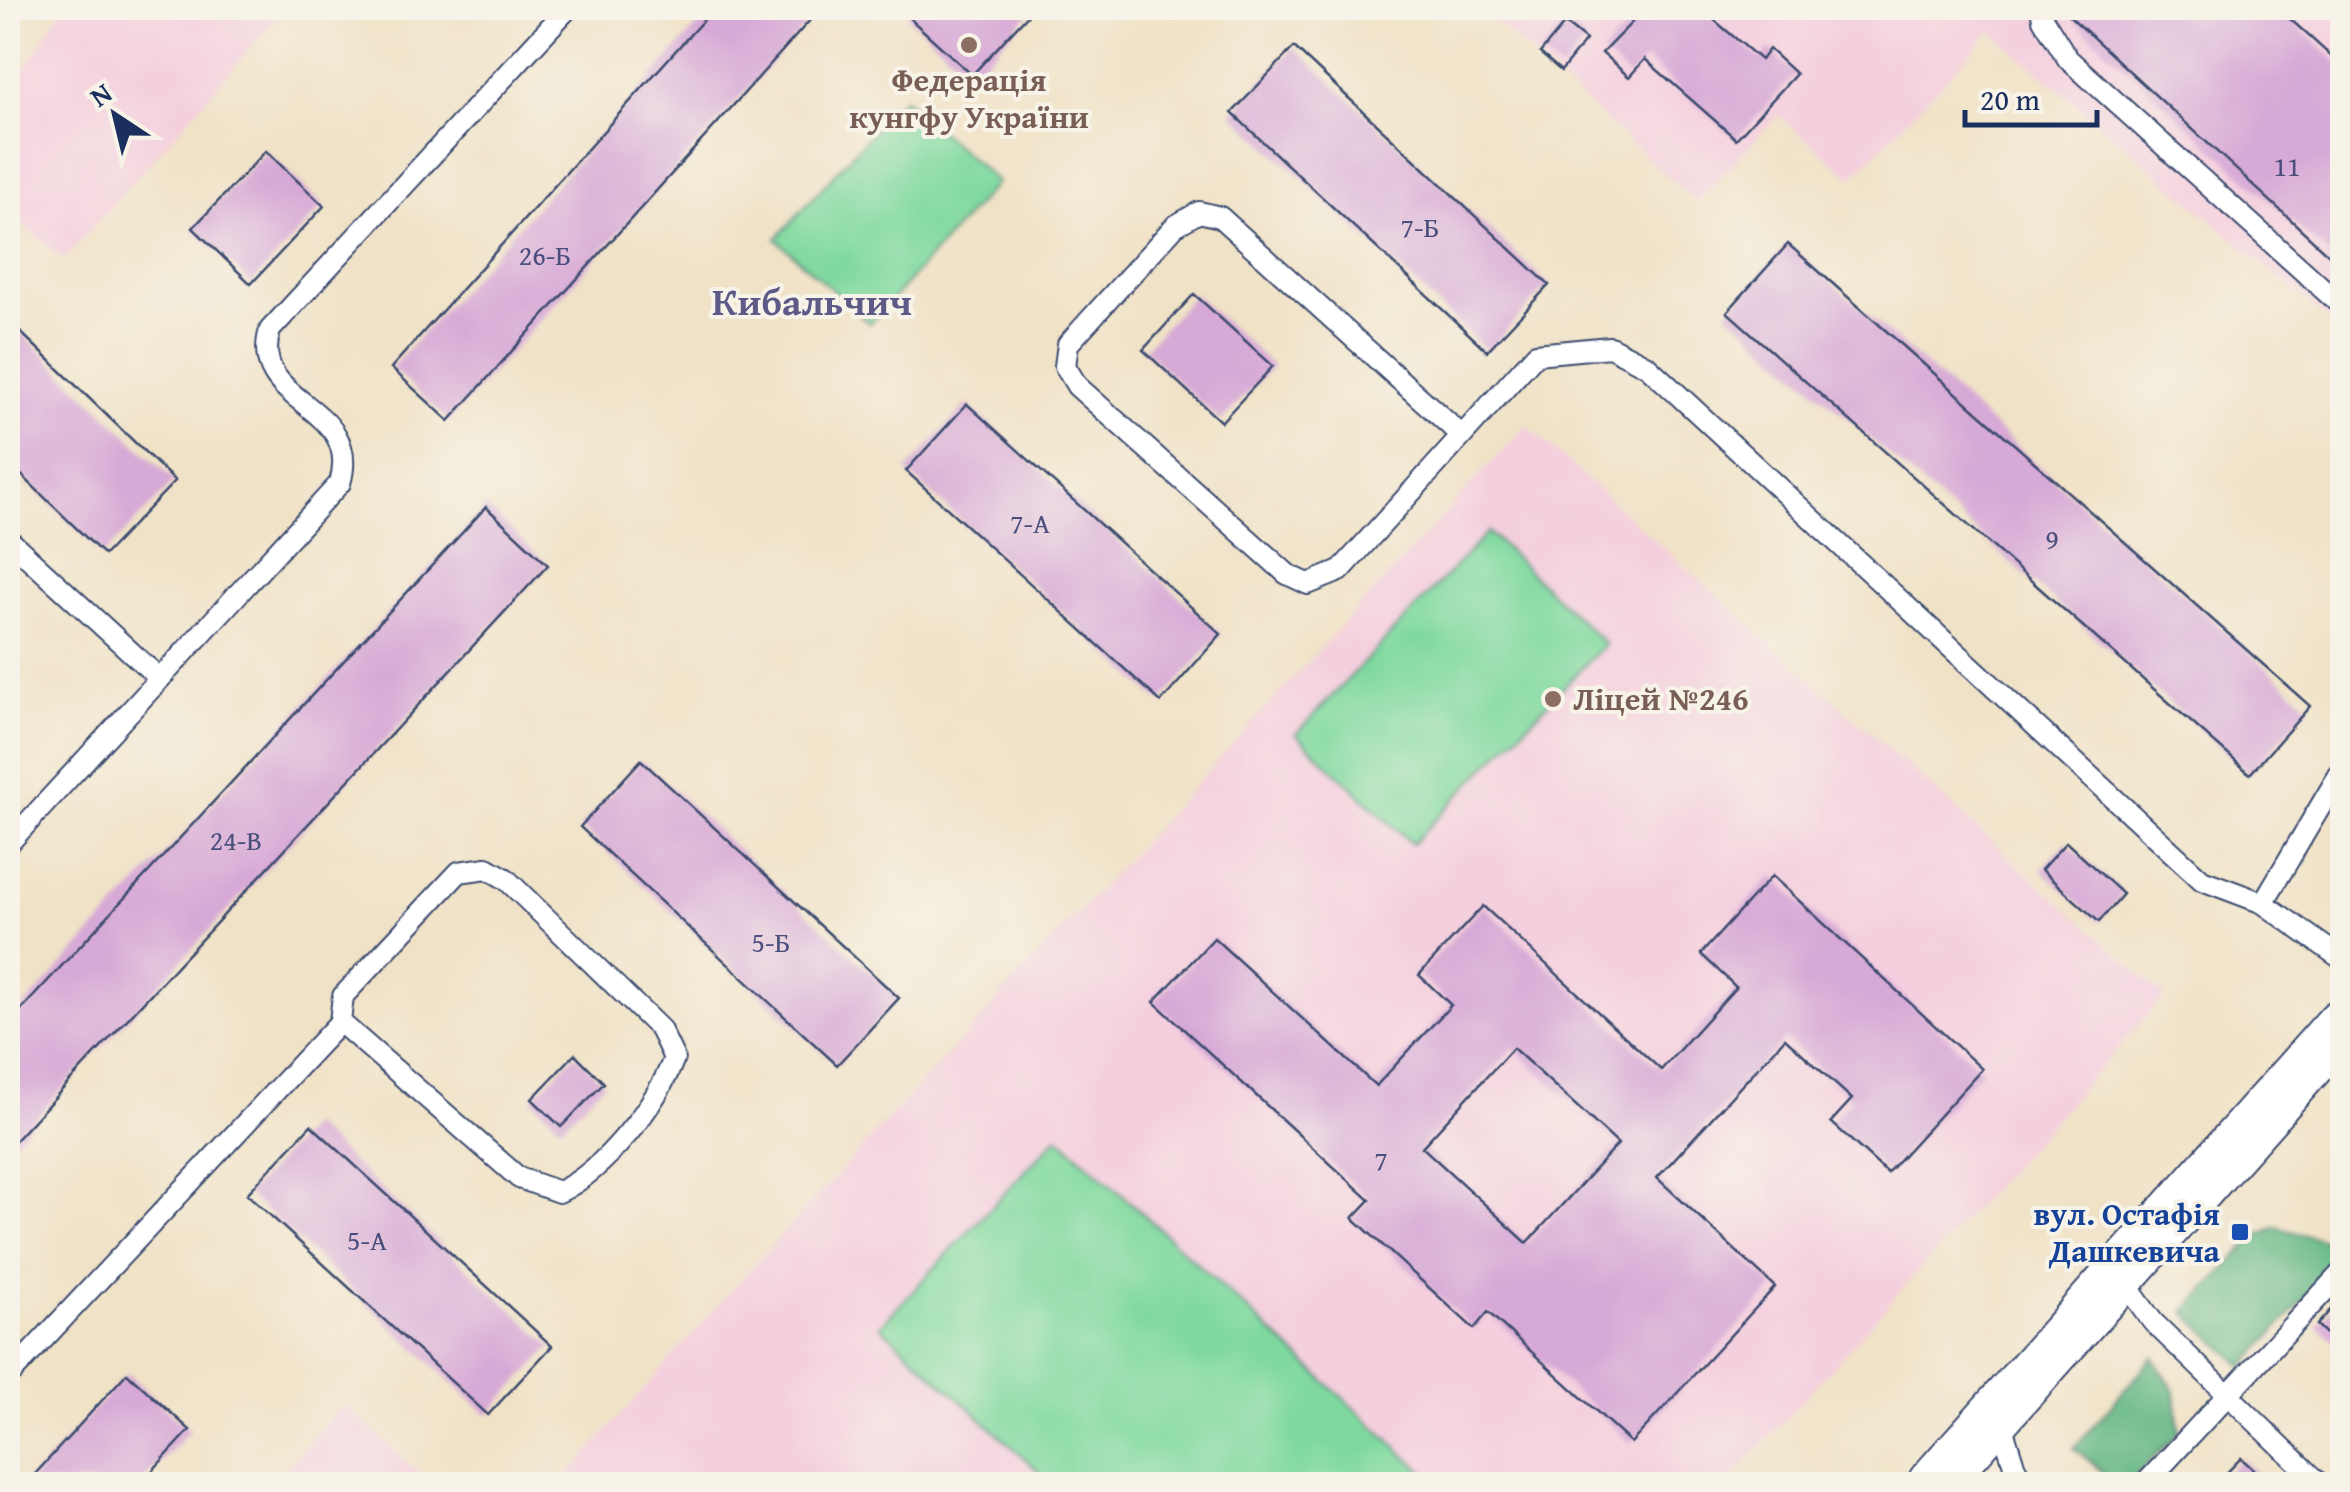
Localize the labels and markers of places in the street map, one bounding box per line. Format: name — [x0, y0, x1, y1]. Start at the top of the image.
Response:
marker: Федерація кунгфу України — [958, 34, 980, 56]
place label: Федерація кунгфу України — [849, 56, 1089, 140]
place label: Ліцей №246 — [1573, 675, 1749, 722]
marker: Ліцей №246 — [1542, 688, 1564, 710]
place label: вул. Остафія Дашкевича — [2034, 1190, 2221, 1274]
marker: вул. Остафія Дашкевича — [2229, 1221, 2251, 1243]

